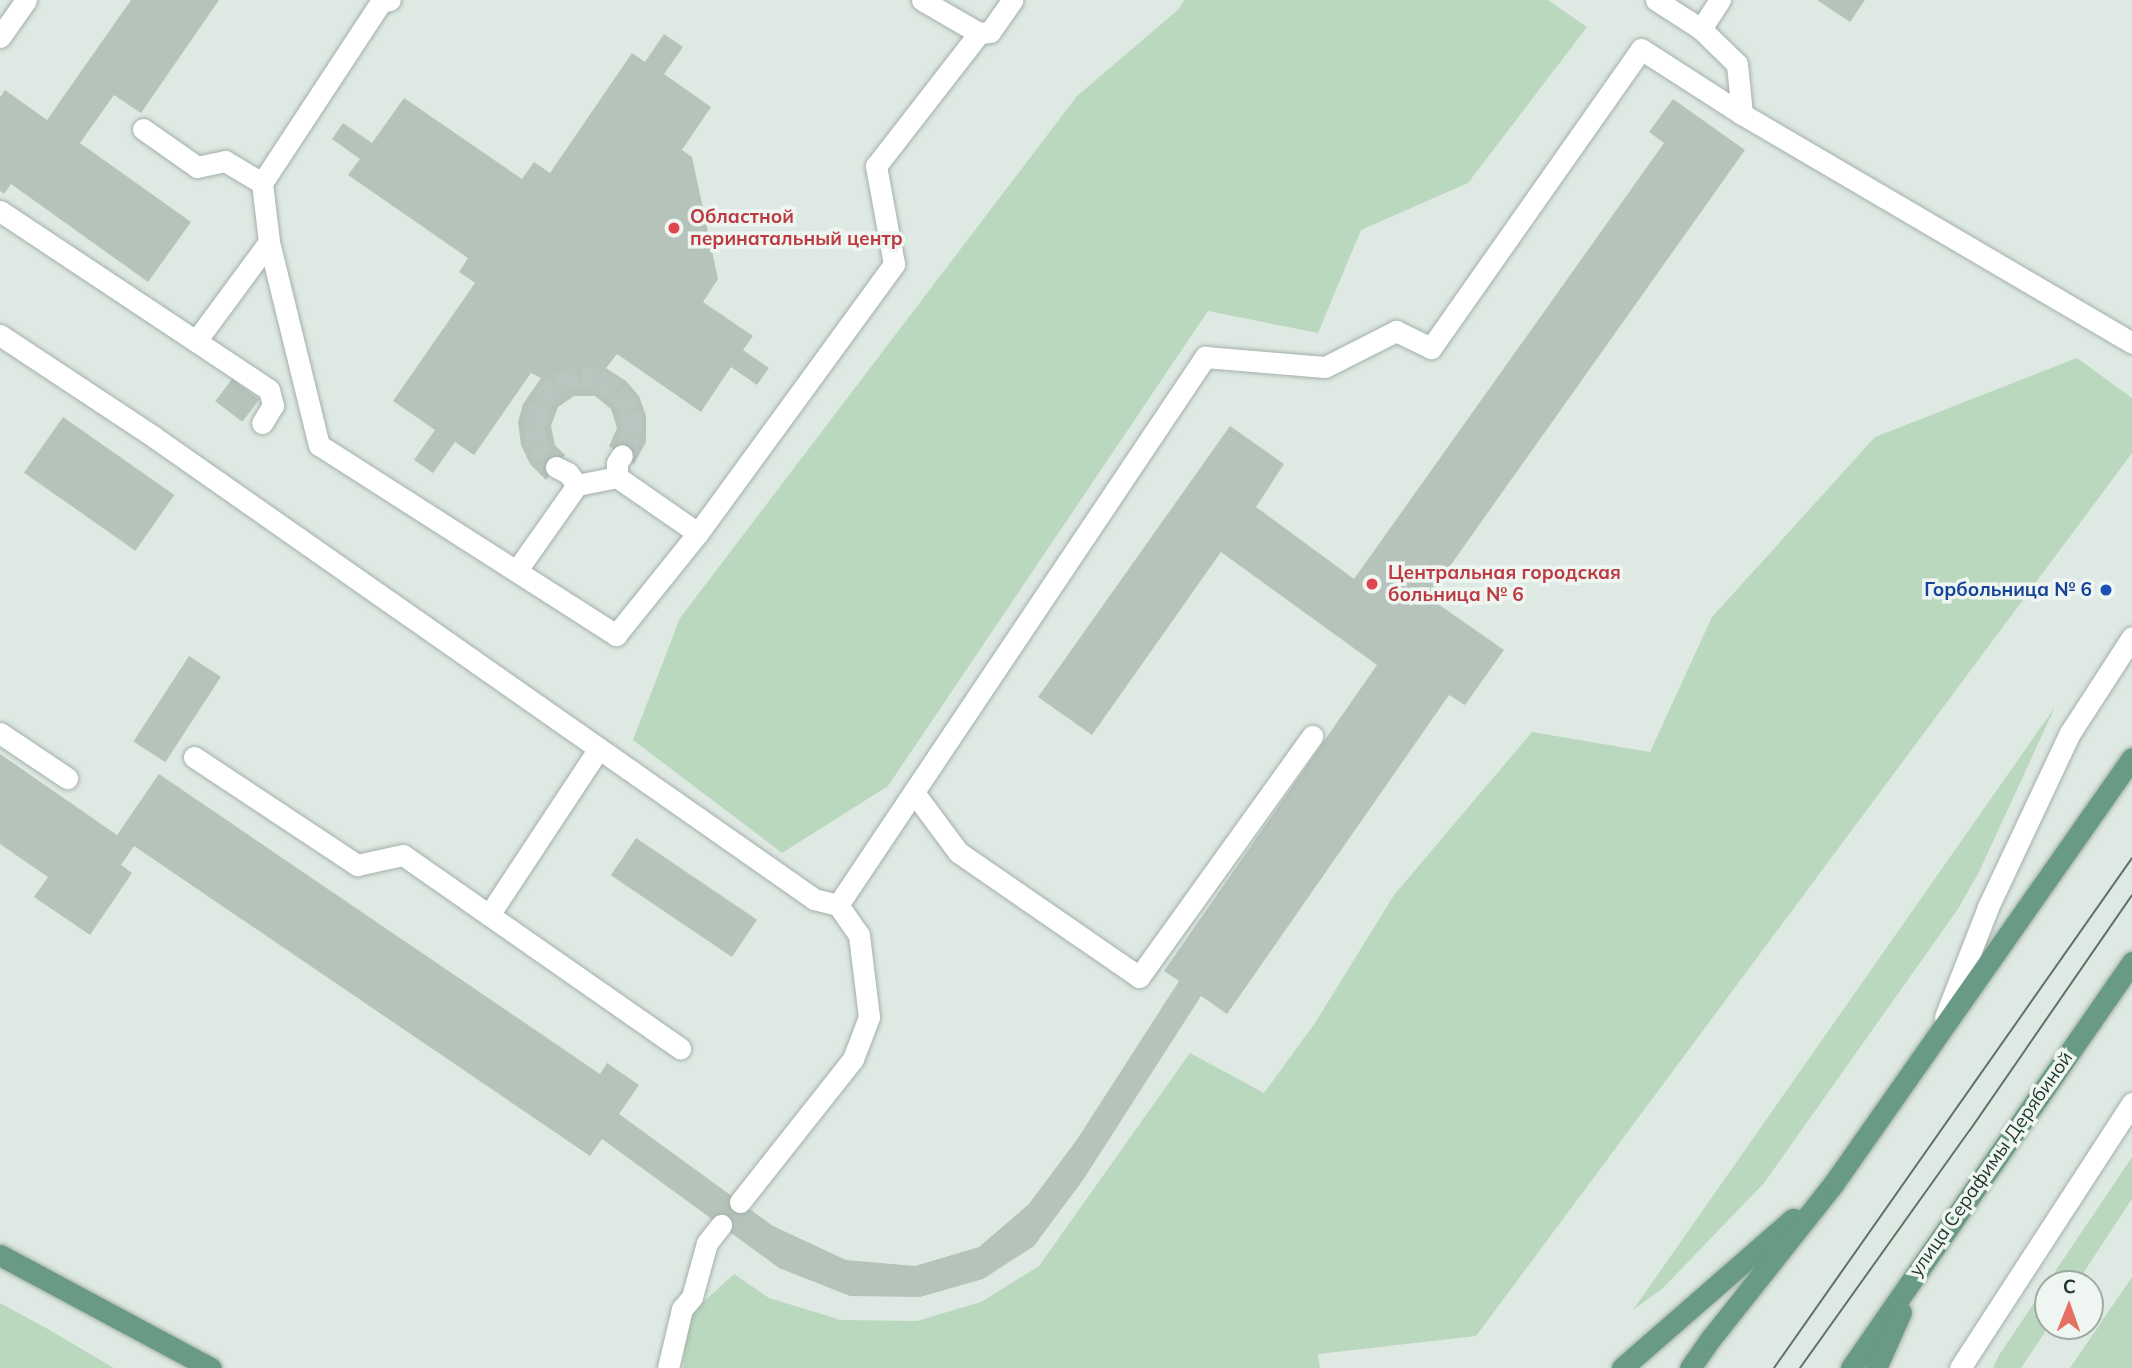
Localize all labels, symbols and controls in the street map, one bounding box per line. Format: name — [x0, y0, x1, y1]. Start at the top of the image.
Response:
place label: Областной перинатальный центр — [690, 206, 903, 250]
marker: Областной перинатальный центр — [664, 218, 684, 238]
place label: Центральная городская больница № 6 — [1388, 562, 1621, 606]
marker: Центральная городская больница № 6 — [1362, 574, 1382, 594]
place label: Горбольница № 6 — [1924, 579, 2092, 601]
marker: Горбольница № 6 — [2098, 582, 2114, 598]
street label: улица Серафимы Дерябиной — [1904, 1047, 2078, 1281]
north arrow — [2034, 1270, 2104, 1340]
text: С — [2063, 1274, 2076, 1298]

